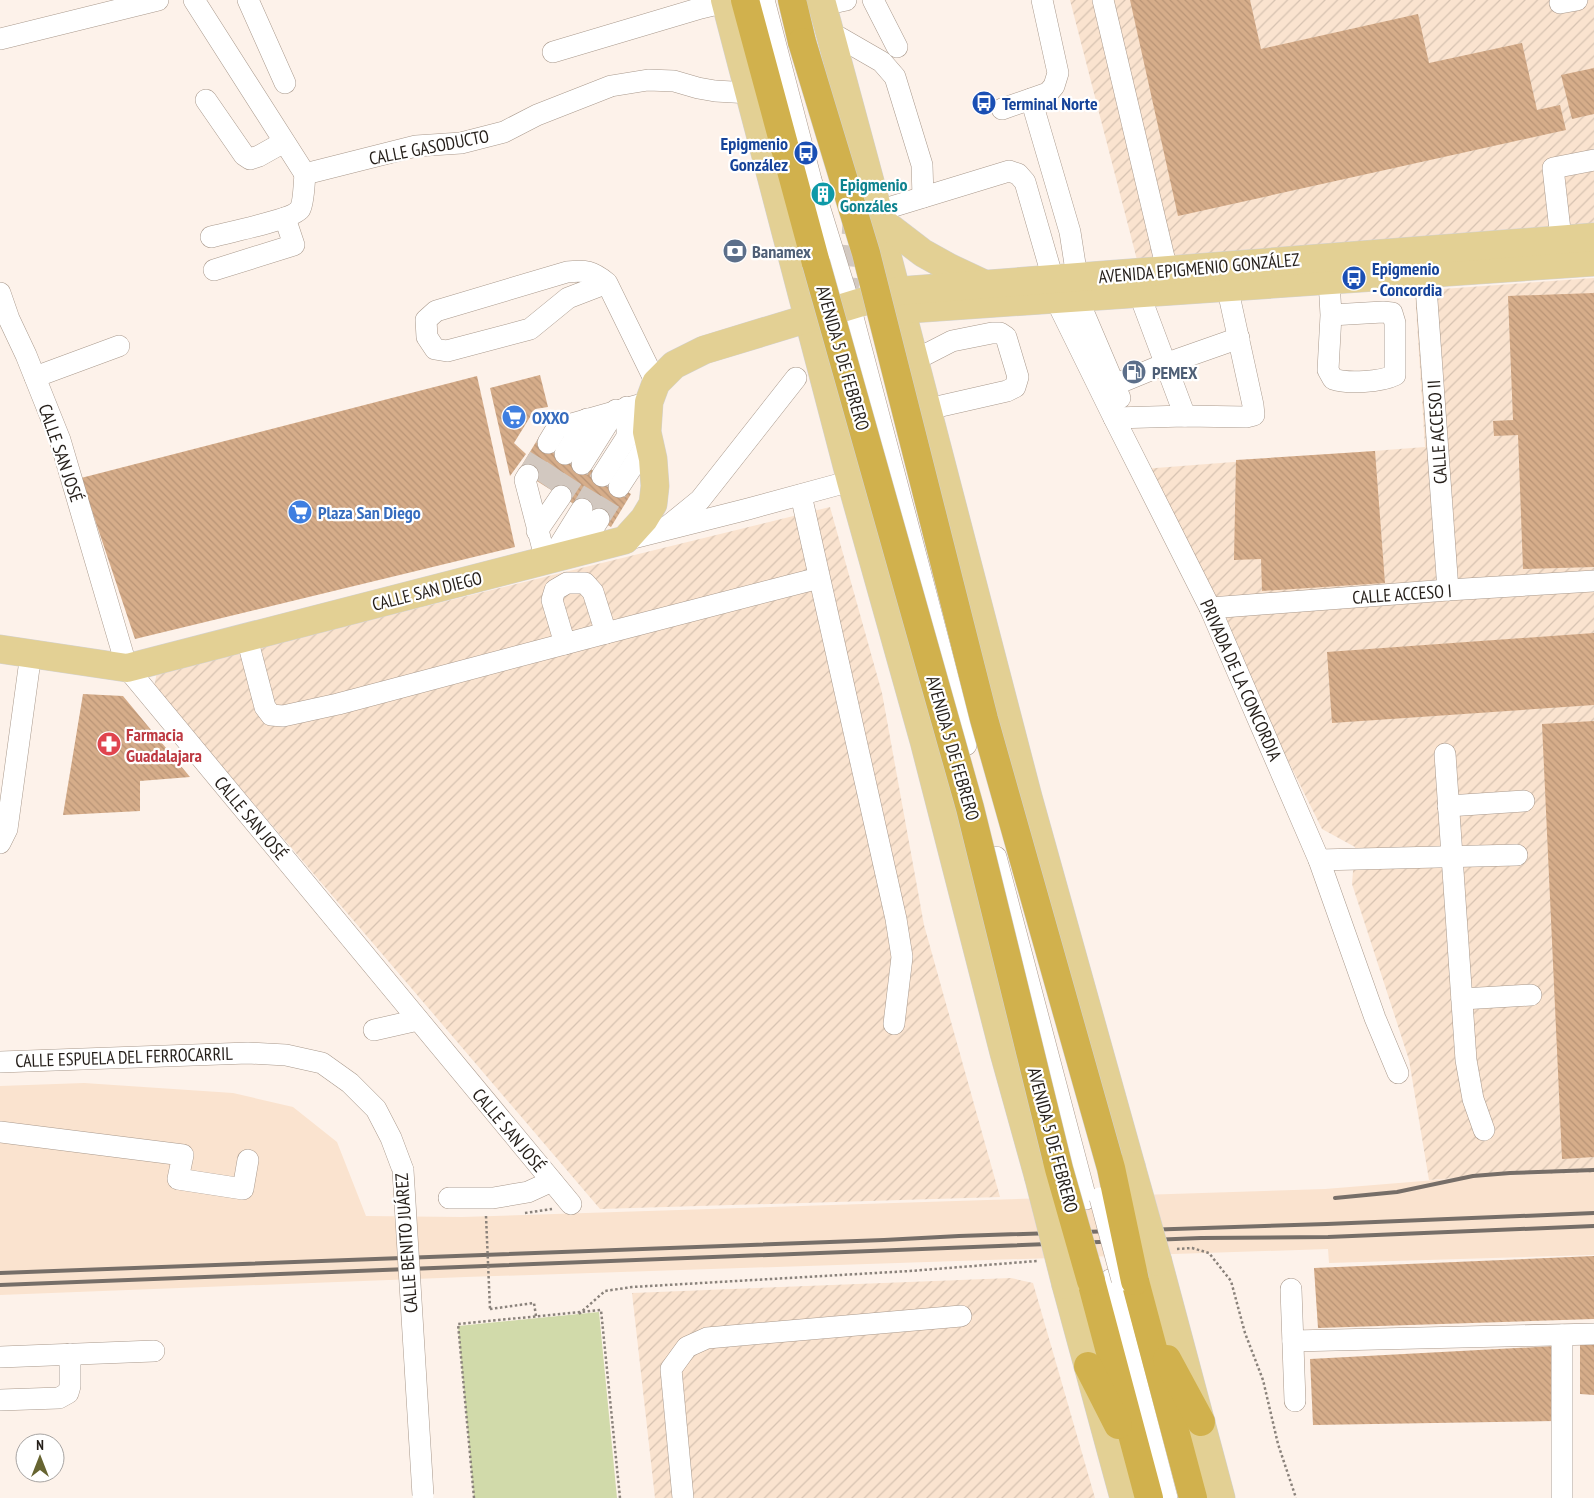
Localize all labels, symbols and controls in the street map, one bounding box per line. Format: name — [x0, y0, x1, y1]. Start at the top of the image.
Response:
bus stop icon: Terminal Norte — [971, 90, 997, 116]
place label: Terminal Norte — [1002, 92, 1098, 115]
street label: CALLE GASODUCTO — [367, 124, 491, 170]
place label: Epigmenio González — [720, 132, 788, 176]
bus stop icon: Epigmenio González — [793, 140, 819, 166]
place label: Epigmenio Gonzáles — [840, 173, 908, 217]
building icon: Epigmenio Gonzáles — [810, 181, 836, 207]
bank icon: Banamex — [722, 238, 748, 264]
place label: Banamex — [752, 240, 811, 263]
street label: AVENIDA EPIGMENIO GONZÁLEZ — [1097, 248, 1301, 288]
place label: Epigmenio - Concordia — [1372, 257, 1442, 301]
bus stop icon: Epigmenio - Concordia — [1341, 265, 1367, 291]
street label: AVENIDA 5 DE FEBRERO — [811, 283, 875, 433]
fuel station icon: PEMEX — [1121, 359, 1147, 385]
place label: PEMEX — [1152, 361, 1198, 384]
street label: CALLE ACCESO II — [1422, 379, 1452, 485]
street label: CALLE SAN JOSÉ — [33, 401, 89, 505]
supermarket icon: OXXO — [501, 404, 527, 430]
place label: OXXO — [532, 406, 569, 429]
supermarket icon: Plaza San Diego — [287, 499, 313, 525]
place label: Plaza San Diego — [318, 501, 421, 524]
street label: CALLE SAN DIEGO — [370, 566, 485, 616]
street label: CALLE ACCESO I — [1351, 579, 1453, 609]
street label: PRIVADA DE LA CONCORDIA — [1195, 596, 1287, 765]
street label: AVENIDA 5 DE FEBRERO — [921, 673, 985, 823]
place label: Farmacia Guadalajara — [126, 723, 202, 767]
pharmacy icon: Farmacia Guadalajara — [96, 731, 122, 757]
street label: CALLE SAN JOSÉ — [209, 771, 293, 865]
street label: CALLE ESPUELA DEL FERROCARRIL — [15, 1042, 234, 1072]
street label: AVENIDA 5 DE FEBRERO — [1023, 1065, 1083, 1215]
street label: CALLE SAN JOSÉ — [467, 1083, 551, 1177]
street label: CALLE BENITO JUÁREZ — [390, 1172, 422, 1314]
north arrow — [15, 1433, 65, 1483]
text: N — [36, 1436, 44, 1454]

